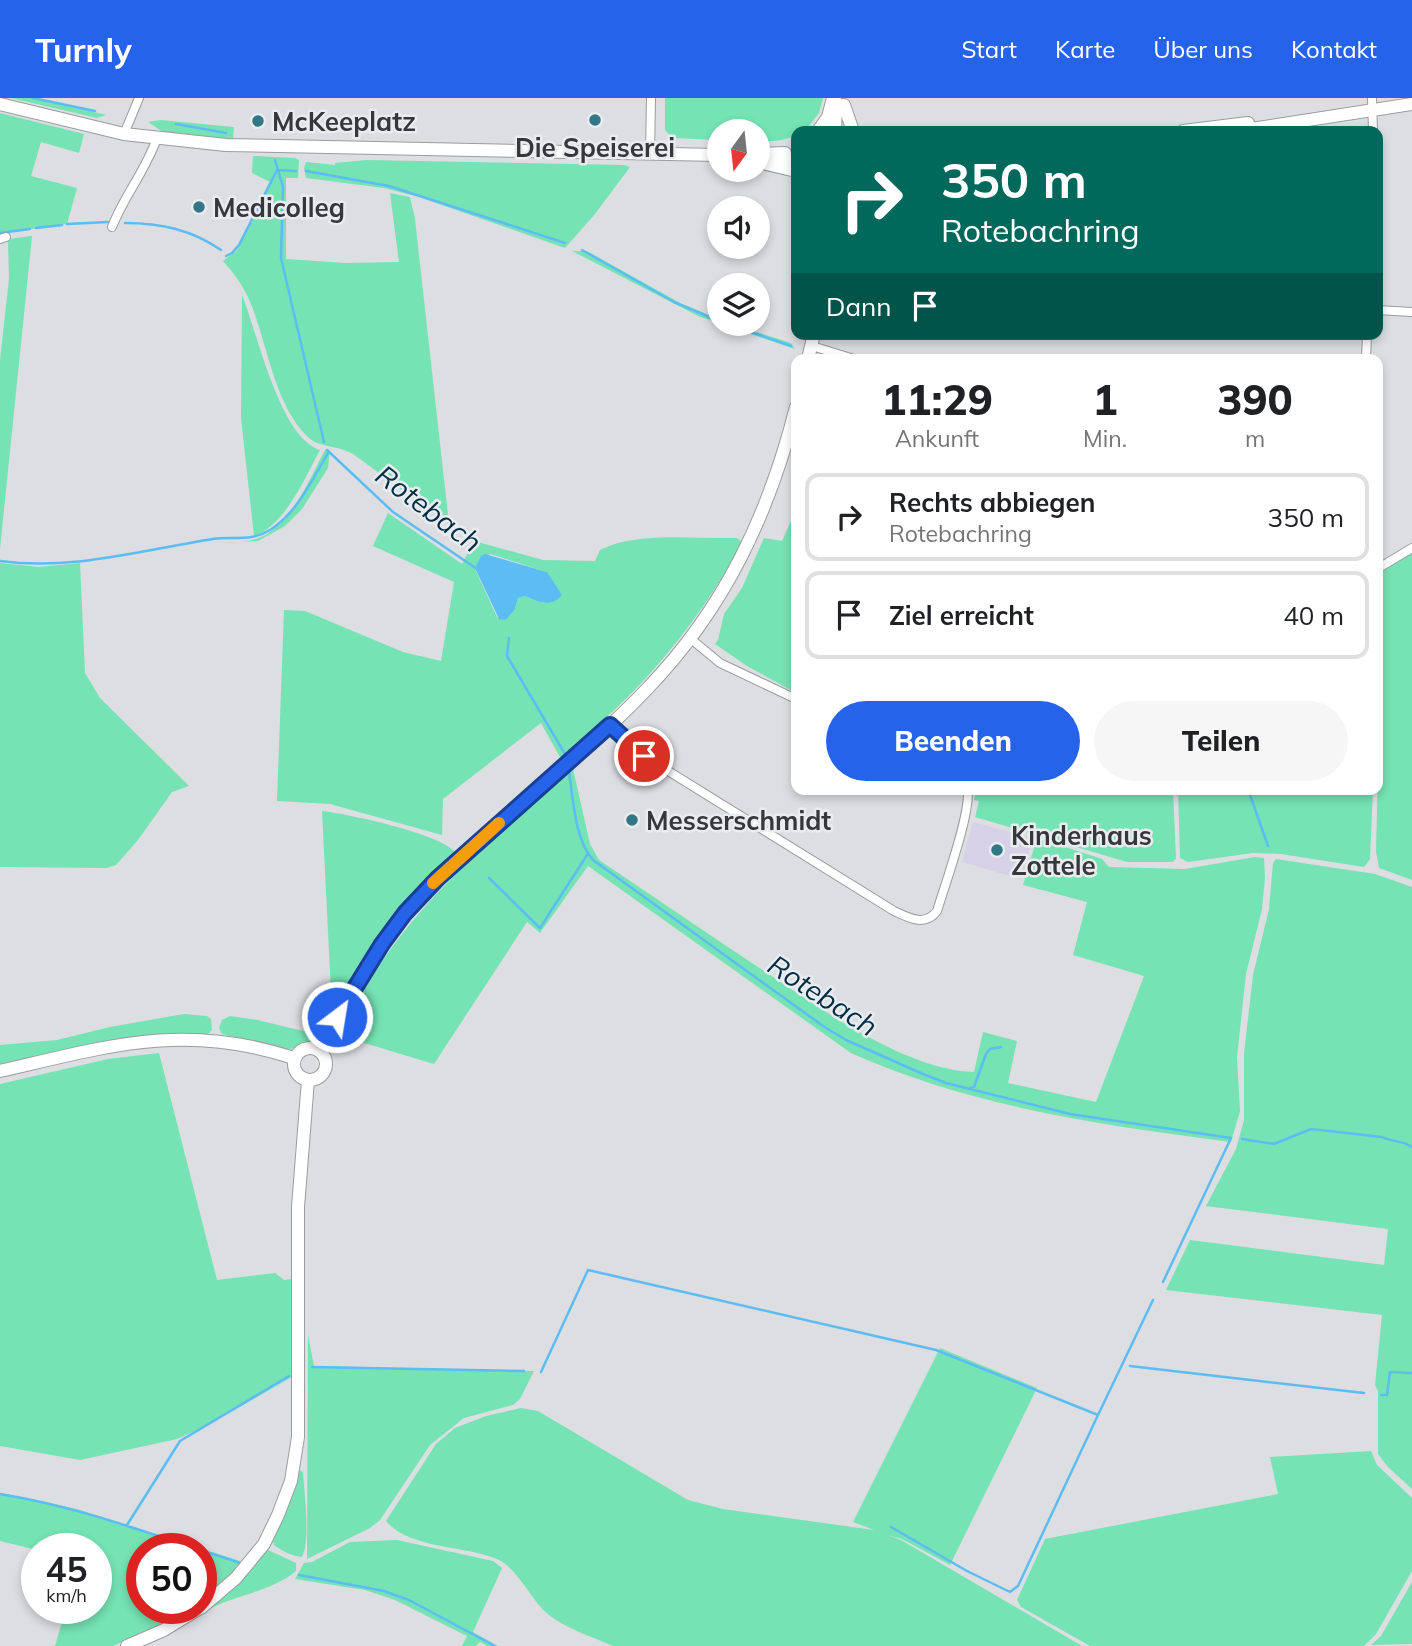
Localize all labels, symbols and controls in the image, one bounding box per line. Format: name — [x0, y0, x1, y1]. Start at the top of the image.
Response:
text: Turnly — [35, 29, 132, 70]
text: Start — [961, 34, 1017, 64]
text: Karte — [1055, 34, 1115, 64]
text: Über uns — [1153, 34, 1253, 64]
text: Kontakt — [1291, 34, 1377, 64]
place label: McKeeplatz — [272, 105, 416, 138]
marker: Die Speiserei — [587, 112, 603, 128]
marker: McKeeplatz — [250, 113, 266, 129]
north arrow — [707, 119, 770, 182]
map controls — [707, 119, 770, 336]
place label: Die Speiserei — [515, 131, 675, 164]
text: 350 m — [941, 149, 1087, 210]
icon: right — [826, 154, 917, 245]
place label: Medicolleg — [213, 191, 345, 224]
button: sound — [707, 196, 770, 259]
marker: Medicolleg — [191, 199, 207, 215]
text: Rotebachring — [941, 210, 1140, 250]
button: layers — [707, 273, 770, 336]
icon: arrive — [906, 287, 944, 325]
text: Dann — [826, 290, 892, 323]
text: 11:29 — [881, 373, 993, 426]
text: 1 — [1092, 373, 1118, 426]
text: 390 — [1217, 373, 1293, 426]
text: Ankunft — [895, 424, 979, 453]
text: Min. — [1083, 424, 1127, 453]
text: m — [1245, 424, 1265, 453]
water label: Rotebach — [369, 457, 489, 559]
text: Rechts abbiegen — [889, 486, 1095, 519]
icon: right — [830, 498, 868, 536]
text: 350 m — [1268, 501, 1344, 534]
text: Rotebachring — [889, 519, 1032, 548]
icon: arrive — [830, 596, 868, 634]
text: Ziel erreicht — [889, 599, 1034, 632]
text: 40 m — [1283, 599, 1344, 632]
button: Beenden — [826, 701, 1080, 781]
button: Teilen — [1094, 701, 1348, 781]
pin — [614, 726, 674, 786]
icon: arrive — [625, 737, 663, 775]
place label: Messerschmidt — [646, 804, 831, 837]
marker: Messerschmidt — [624, 812, 640, 828]
place label: Kinderhaus Zottele — [1011, 819, 1152, 882]
marker: Kinderhaus Zottele — [989, 842, 1005, 858]
water label: Rotebach — [762, 947, 884, 1043]
position arrow — [300, 980, 374, 1054]
speed limit sign: 50 — [126, 1533, 217, 1624]
text: 45 — [45, 1547, 88, 1591]
text: km/h — [46, 1584, 87, 1607]

